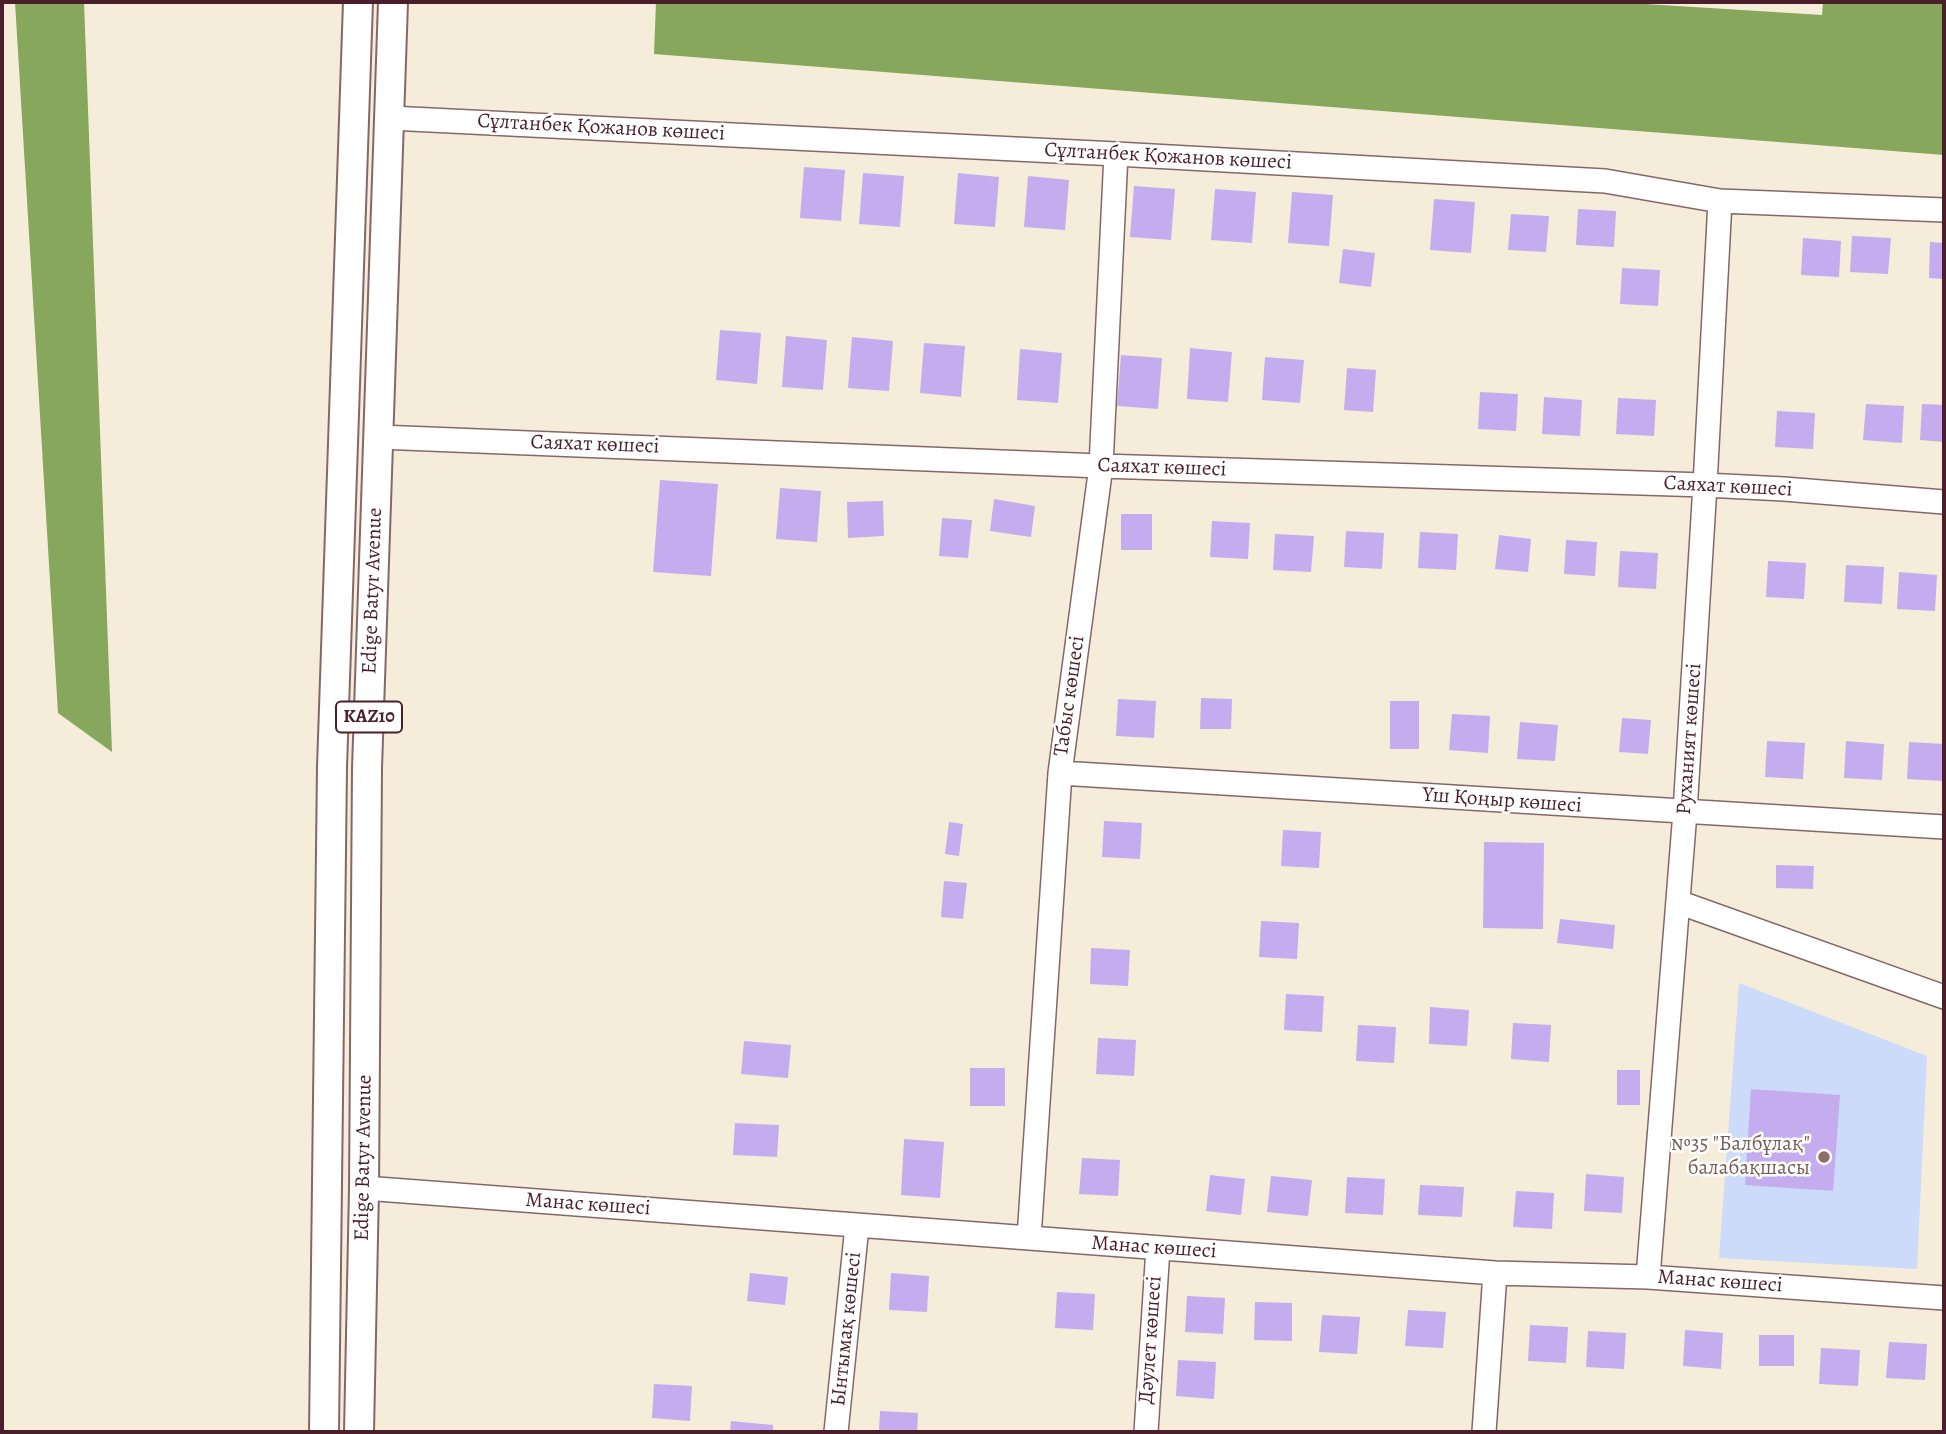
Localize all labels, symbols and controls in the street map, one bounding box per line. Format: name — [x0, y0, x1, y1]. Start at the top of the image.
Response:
street label: Сұлтанбек Қожанов көшесі — [476, 109, 726, 147]
street label: Сұлтанбек Қожанов көшесі — [1043, 138, 1293, 176]
street label: Саяхат көшесі — [530, 430, 660, 460]
street label: Саяхат көшесі — [1097, 453, 1227, 483]
street label: Саяхат көшесі — [1663, 471, 1793, 503]
street label: Edige Batyr Avenue — [358, 507, 388, 675]
street label: Табыс көшесі — [1049, 634, 1091, 758]
street label: Руханият көшесі — [1672, 662, 1708, 816]
road number: KAZ10 — [336, 702, 402, 732]
street label: Үш Қоңыр көшесі — [1421, 783, 1583, 819]
street label: Edige Batyr Avenue — [350, 1075, 378, 1241]
place label: №35 "Балбұлақ" балабақшасы — [1671, 1132, 1810, 1182]
marker: №35 "Балбұлақ" балабақшасы — [1816, 1149, 1832, 1165]
street label: Манас көшесі — [525, 1188, 651, 1222]
street label: Манас көшесі — [1091, 1231, 1217, 1265]
street label: Ынтымақ көшесі — [826, 1251, 868, 1407]
street label: Манас көшесі — [1657, 1265, 1783, 1299]
street label: Дәулет көшесі — [1134, 1275, 1168, 1405]

